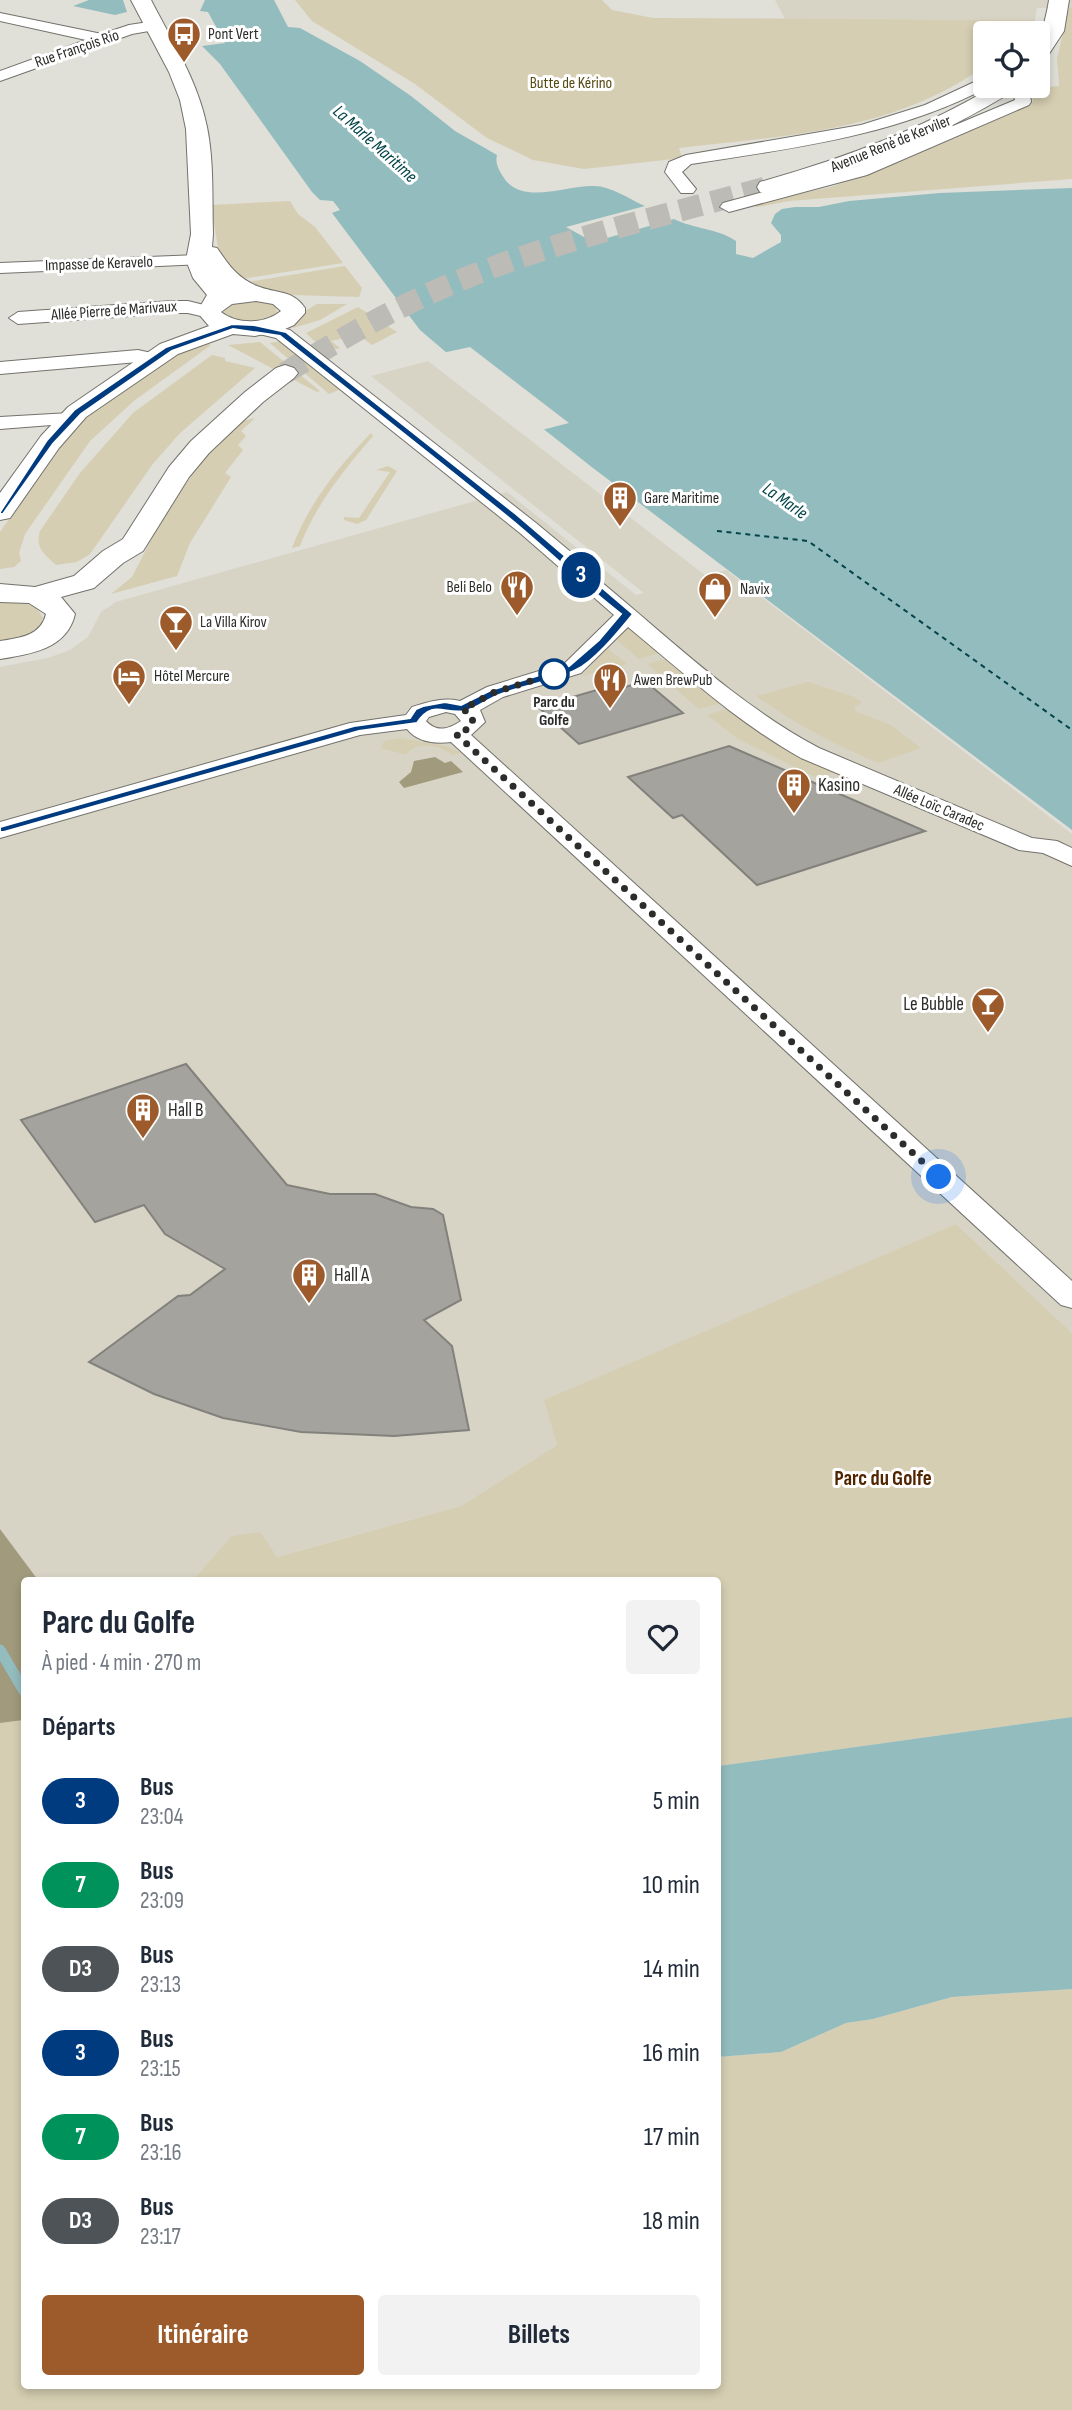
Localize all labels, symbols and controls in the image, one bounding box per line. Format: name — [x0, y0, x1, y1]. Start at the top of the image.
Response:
bus stop icon: Pont Vert — [165, 15, 203, 64]
map controls — [973, 21, 1050, 98]
button: locate — [973, 21, 1050, 98]
place label: Pont Vert — [208, 25, 259, 44]
street label: Rue François Rio — [32, 26, 122, 72]
park label: Butte de Kérino — [530, 74, 612, 93]
water label: La Marle Maritime — [329, 101, 421, 187]
street label: Avenue René de Kerviler — [827, 111, 954, 177]
street label: Impasse de Keravelo — [45, 253, 153, 275]
street label: Allée Pierre de Marivaux — [49, 297, 178, 325]
water label: La Marle — [759, 478, 811, 524]
building icon: Gare Maritime — [601, 479, 639, 528]
place label: Gare Maritime — [644, 489, 719, 508]
line badge: 3 — [558, 552, 604, 598]
text: 3 — [576, 560, 586, 589]
restaurant icon: Beli Belo — [498, 568, 536, 617]
shop icon: Navix — [696, 570, 734, 619]
place label: Beli Belo — [446, 578, 492, 597]
place label: Navix — [740, 580, 769, 599]
bar icon: La Villa Kirov — [157, 603, 195, 652]
place label: La Villa Kirov — [200, 613, 267, 632]
hotel icon: Hôtel Mercure — [110, 657, 148, 706]
marker: Parc du Golfe — [539, 659, 569, 689]
restaurant icon: Awen BrewPub — [591, 661, 629, 710]
place label: Hôtel Mercure — [154, 667, 230, 686]
place label: Awen BrewPub — [633, 671, 712, 690]
place label: Parc du Golfe — [533, 693, 575, 730]
building icon: Kasino — [775, 766, 813, 815]
place label: Kasino — [818, 774, 860, 797]
street label: Allée Loïc Caradec — [890, 780, 987, 836]
bar icon: Le Bubble — [969, 985, 1007, 1034]
place label: Le Bubble — [903, 993, 964, 1016]
building icon: Hall B — [124, 1091, 162, 1140]
place label: Hall B — [168, 1099, 204, 1122]
your location — [921, 1159, 956, 1194]
building icon: Hall A — [290, 1256, 328, 1305]
place label: Hall A — [334, 1264, 370, 1287]
district label: Parc du Golfe — [834, 1466, 932, 1491]
button: heart — [626, 1600, 700, 1674]
text: Parc du Golfe — [42, 1603, 195, 1643]
text: À pied · 4 min · 270 m — [42, 1649, 201, 1677]
text: Départs — [42, 1712, 115, 1743]
text: Bus — [140, 1772, 174, 1803]
text: 3 — [75, 1786, 86, 1815]
text: 5 min — [653, 1786, 700, 1817]
text: 23:04 — [140, 1803, 183, 1831]
text: Bus — [140, 1856, 174, 1887]
text: 7 — [75, 1870, 86, 1899]
text: 10 min — [643, 1870, 700, 1901]
text: 23:09 — [140, 1887, 184, 1915]
text: Bus — [140, 1940, 174, 1971]
text: D3 — [69, 1954, 92, 1983]
text: 14 min — [643, 1954, 700, 1985]
text: 23:13 — [140, 1971, 181, 1999]
text: Bus — [140, 2024, 174, 2055]
text: 3 — [75, 2038, 86, 2067]
text: 16 min — [643, 2038, 700, 2069]
text: 23:15 — [140, 2055, 181, 2083]
text: Bus — [140, 2108, 174, 2139]
text: 7 — [75, 2122, 86, 2151]
text: 17 min — [644, 2122, 700, 2153]
text: 23:16 — [140, 2139, 182, 2167]
text: Bus — [140, 2192, 174, 2223]
text: D3 — [69, 2206, 92, 2235]
text: 18 min — [643, 2206, 700, 2237]
text: 23:17 — [140, 2223, 181, 2251]
button: Itinéraire — [42, 2295, 364, 2375]
button: Billets — [378, 2295, 700, 2375]

